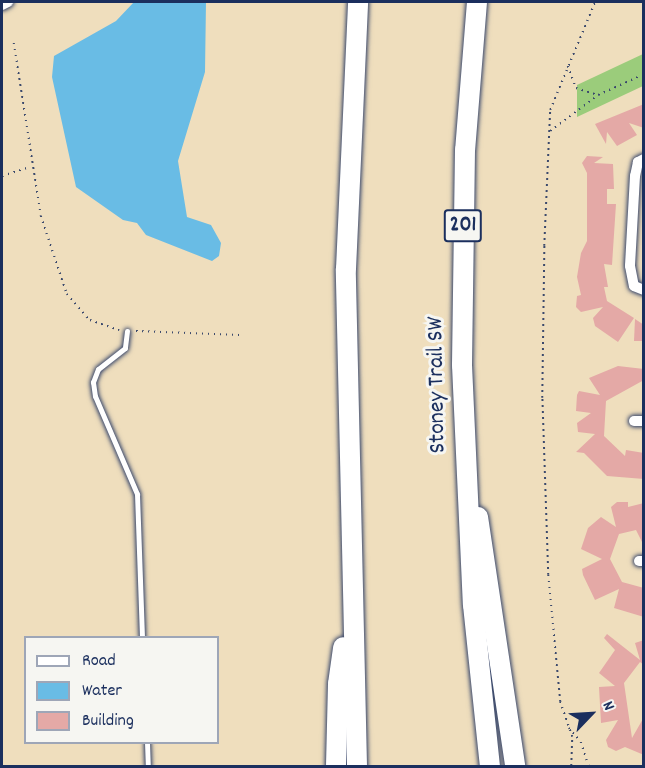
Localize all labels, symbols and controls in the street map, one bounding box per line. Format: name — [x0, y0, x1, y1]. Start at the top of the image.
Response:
road number: 201 — [444, 207, 482, 245]
street label: Stoney Trail SW — [422, 316, 454, 454]
legend — [24, 636, 219, 744]
text: Road — [82, 649, 116, 674]
text: Water — [82, 679, 122, 704]
north arrow — [561, 684, 621, 744]
text: N — [596, 698, 620, 715]
text: Building — [82, 709, 134, 734]

